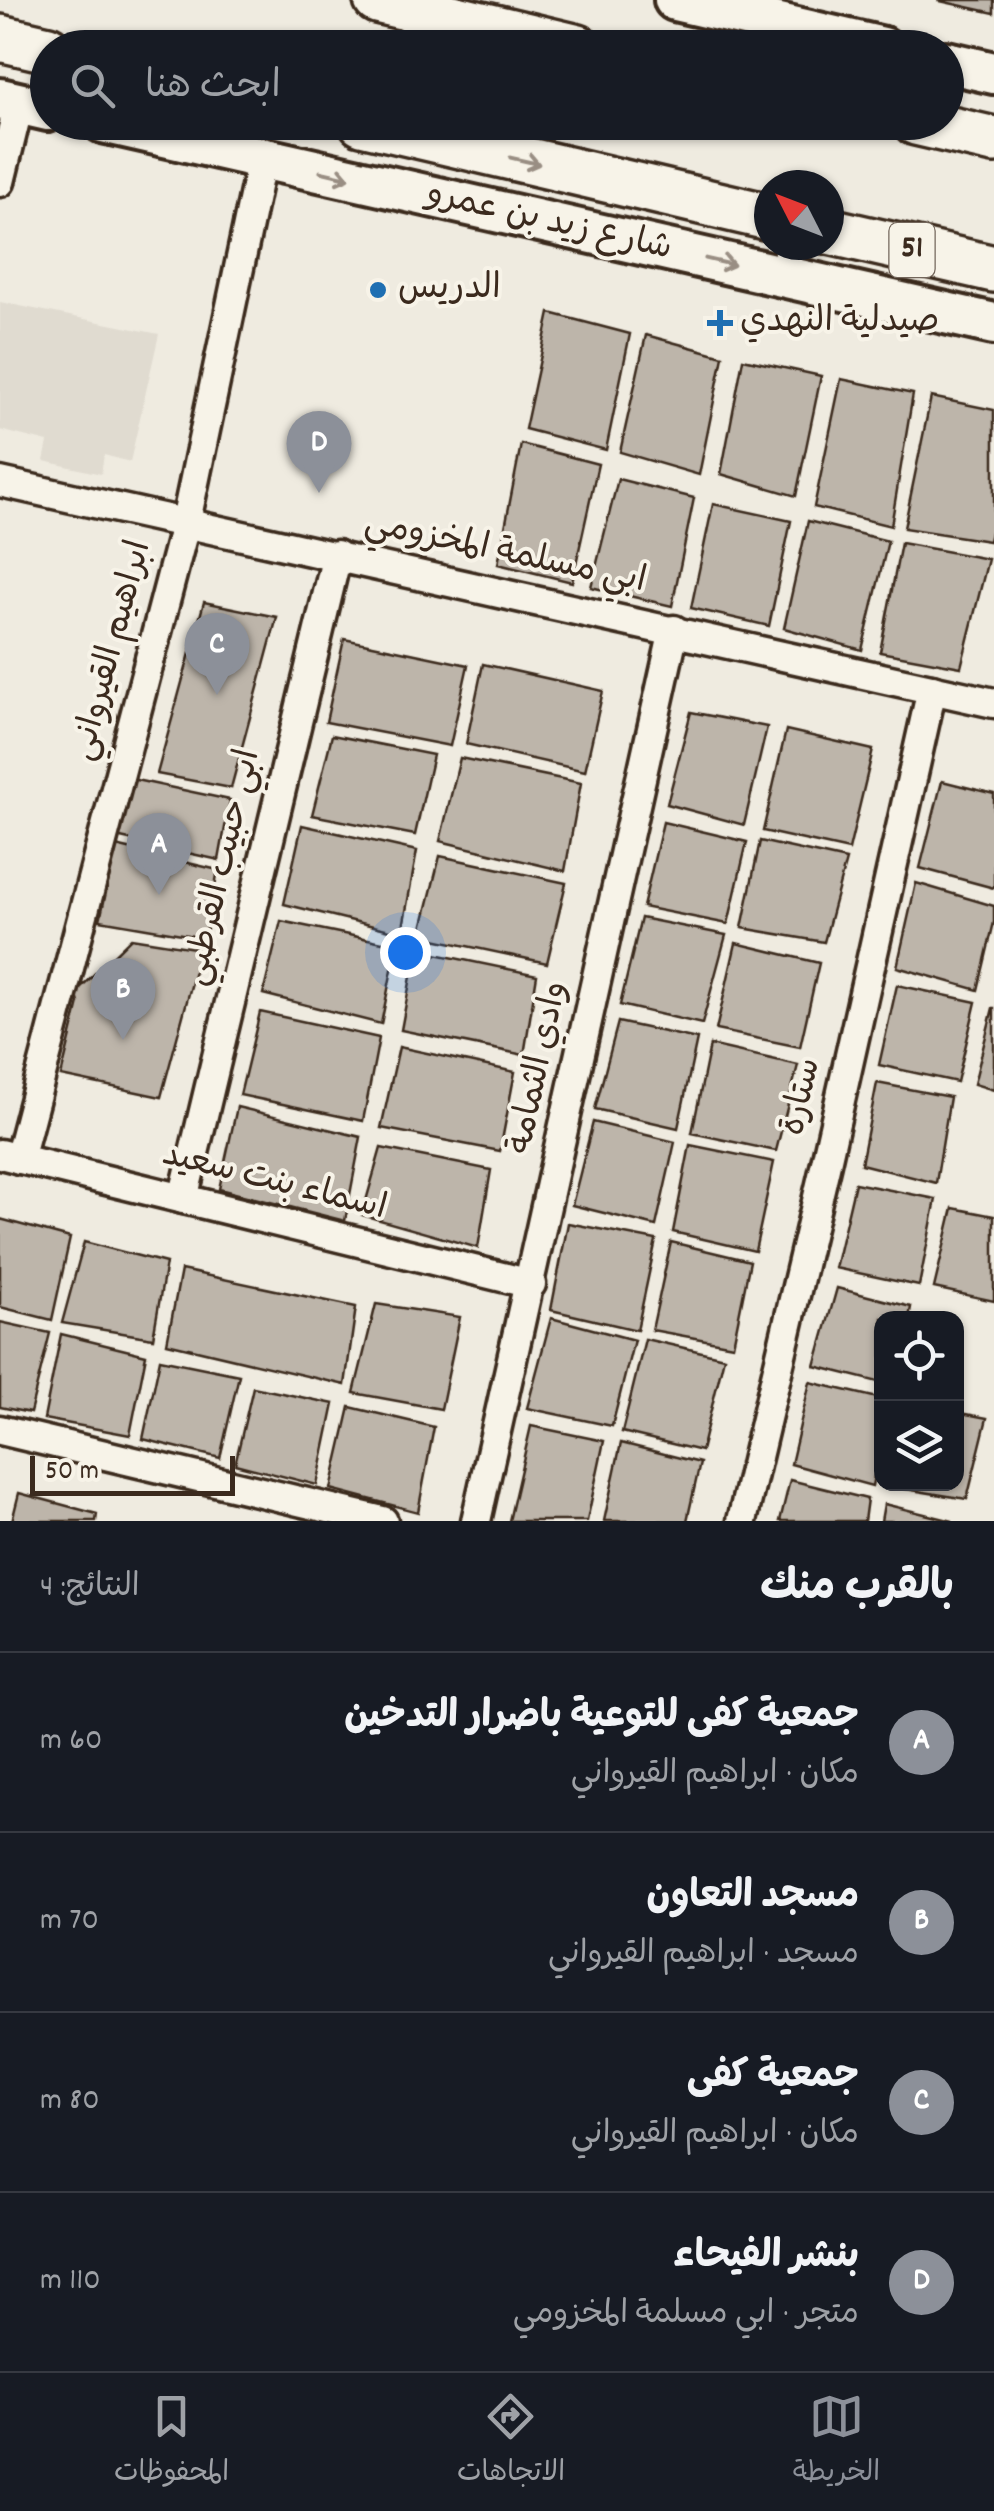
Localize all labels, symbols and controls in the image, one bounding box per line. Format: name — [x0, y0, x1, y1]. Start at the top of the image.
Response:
search box — [30, 30, 964, 140]
icon: search — [65, 58, 120, 113]
text: ابحث هنا — [145, 61, 281, 116]
one-way arrow — [508, 153, 540, 171]
one-way arrow — [318, 167, 350, 185]
street label: شارع زيد بن عمرو — [419, 170, 677, 276]
north arrow — [754, 170, 844, 260]
road number: 51 — [890, 223, 934, 277]
one-way arrow — [703, 254, 735, 272]
place label: الدريس — [398, 265, 501, 315]
marker: الدريس — [367, 279, 389, 301]
place label: صيدلية النهدي — [740, 298, 939, 348]
marker: صيدلية النهدي — [709, 312, 731, 334]
pin: D — [286, 410, 352, 493]
street label: ابي مسلمة المخزومي — [360, 500, 650, 609]
street label: ابراهيم القيرواني — [60, 535, 167, 767]
pin: C — [184, 612, 250, 695]
street label: ابي حبيب القرطبي — [173, 745, 276, 991]
pin: A — [126, 812, 192, 895]
your location — [380, 927, 431, 978]
pin: B — [90, 958, 156, 1040]
street label: وادي الثمامة — [497, 977, 583, 1159]
street label: ستارة — [770, 1053, 836, 1141]
street label: اسماء بنت سعيد — [157, 1131, 391, 1235]
map controls — [874, 1311, 964, 1491]
button: locate — [874, 1311, 964, 1401]
button: layers — [874, 1401, 964, 1491]
scale bar — [30, 1451, 235, 1496]
text: 50 m — [45, 1453, 99, 1493]
text: بالقرب منك — [760, 1560, 954, 1620]
text: النتائج: 4 — [40, 1566, 140, 1612]
text: جمعية كفى للتوعية باضرار التدخين — [344, 1691, 859, 1746]
text: 60 m — [40, 1719, 102, 1765]
text: A — [913, 1719, 930, 1765]
text: مكان · ابراهيم القيرواني — [571, 1753, 859, 1799]
text: مسجد التعاون — [647, 1871, 859, 1926]
text: 70 m — [40, 1899, 99, 1945]
text: B — [914, 1899, 929, 1945]
text: مسجد · ابراهيم القيرواني — [548, 1933, 859, 1979]
text: جمعية كفى — [687, 2051, 859, 2106]
text: 80 m — [40, 2079, 100, 2125]
text: C — [914, 2079, 929, 2125]
text: مكان · ابراهيم القيرواني — [571, 2113, 859, 2159]
text: بنشر الفيحاء — [673, 2231, 859, 2286]
text: 110 m — [40, 2259, 101, 2305]
text: D — [913, 2259, 930, 2305]
text: متجر · ابي مسلمة المخزومي — [513, 2293, 859, 2339]
tab: المحفوظات — [114, 2389, 229, 2495]
tab: الاتجاهات — [457, 2389, 565, 2495]
tab: الخريطة — [793, 2389, 880, 2495]

